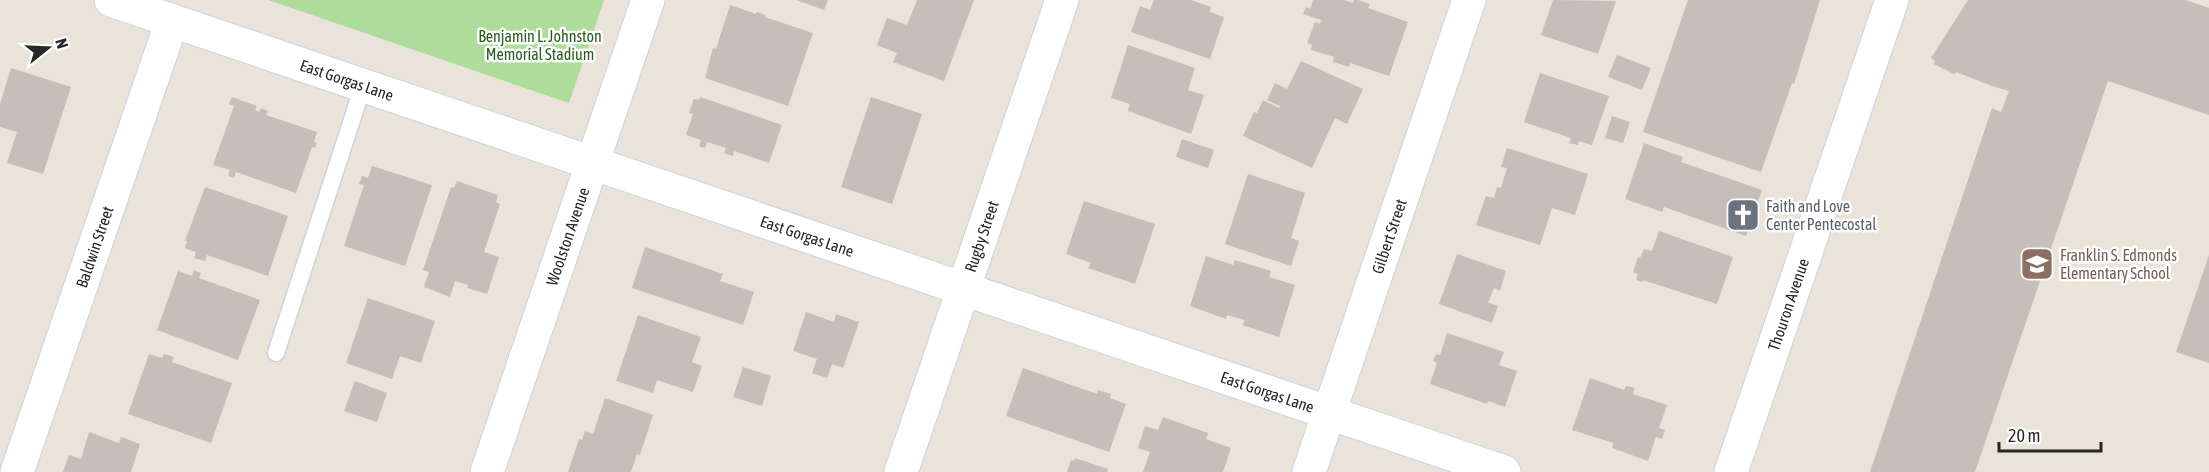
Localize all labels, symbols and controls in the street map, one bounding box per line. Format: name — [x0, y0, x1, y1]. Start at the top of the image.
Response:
north arrow — [18, 18, 78, 78]
park label: Benjamin L. Johnston Memorial Stadium — [478, 27, 602, 63]
text: N — [52, 36, 72, 51]
street label: East Gorgas Lane — [298, 56, 396, 104]
street label: Woolston Avenue — [542, 185, 592, 288]
street label: Gilbert Street — [1368, 196, 1410, 276]
church icon: Faith and Love Center Pentecostal — [1725, 197, 1761, 233]
place label: Faith and Love Center Pentecostal — [1766, 197, 1877, 233]
street label: Rugby Street — [961, 198, 1002, 274]
street label: Baldwin Street — [72, 203, 117, 290]
street label: East Gorgas Lane — [758, 212, 856, 260]
school or university icon: Franklin S. Edmonds Elementary School — [2019, 246, 2055, 282]
place label: Franklin S. Edmonds Elementary School — [2060, 246, 2177, 283]
street label: Thouron Avenue — [1764, 256, 1812, 353]
street label: East Gorgas Lane — [1218, 368, 1317, 416]
scale bar — [1999, 415, 2101, 453]
text: 20 m — [2008, 425, 2040, 446]

